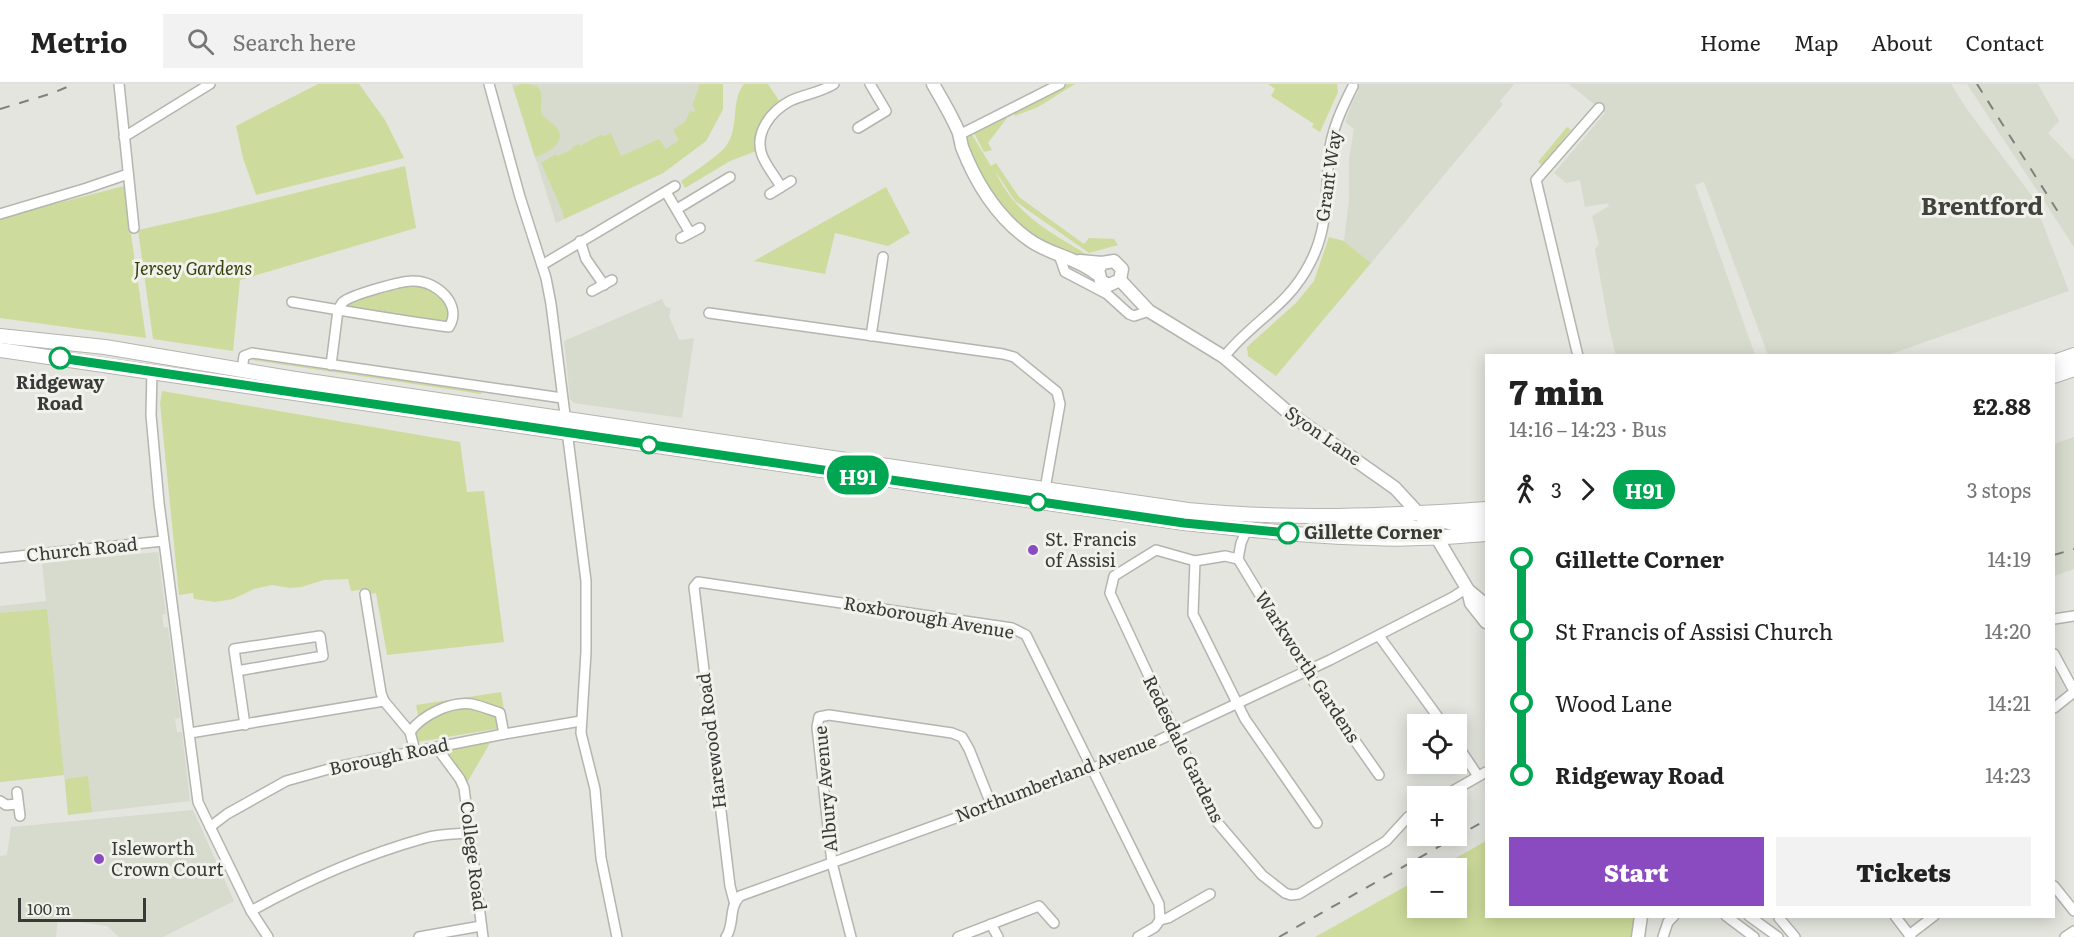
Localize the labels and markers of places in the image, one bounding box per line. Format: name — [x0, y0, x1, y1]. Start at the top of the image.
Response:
marker: Ridgeway Road — [49, 347, 71, 369]
place label: Ridgeway Road — [16, 368, 104, 416]
unlabelled marker — [640, 436, 658, 454]
unlabelled marker — [1029, 493, 1047, 511]
place label: Gillette Corner — [1304, 518, 1442, 545]
marker: Gillette Corner — [1277, 522, 1299, 544]
place label: St. Francis of Assisi — [1045, 525, 1136, 573]
marker: St. Francis of Assisi — [1026, 543, 1040, 557]
place label: Isleworth Crown Court — [111, 834, 224, 882]
marker: Isleworth Crown Court — [92, 852, 106, 866]

